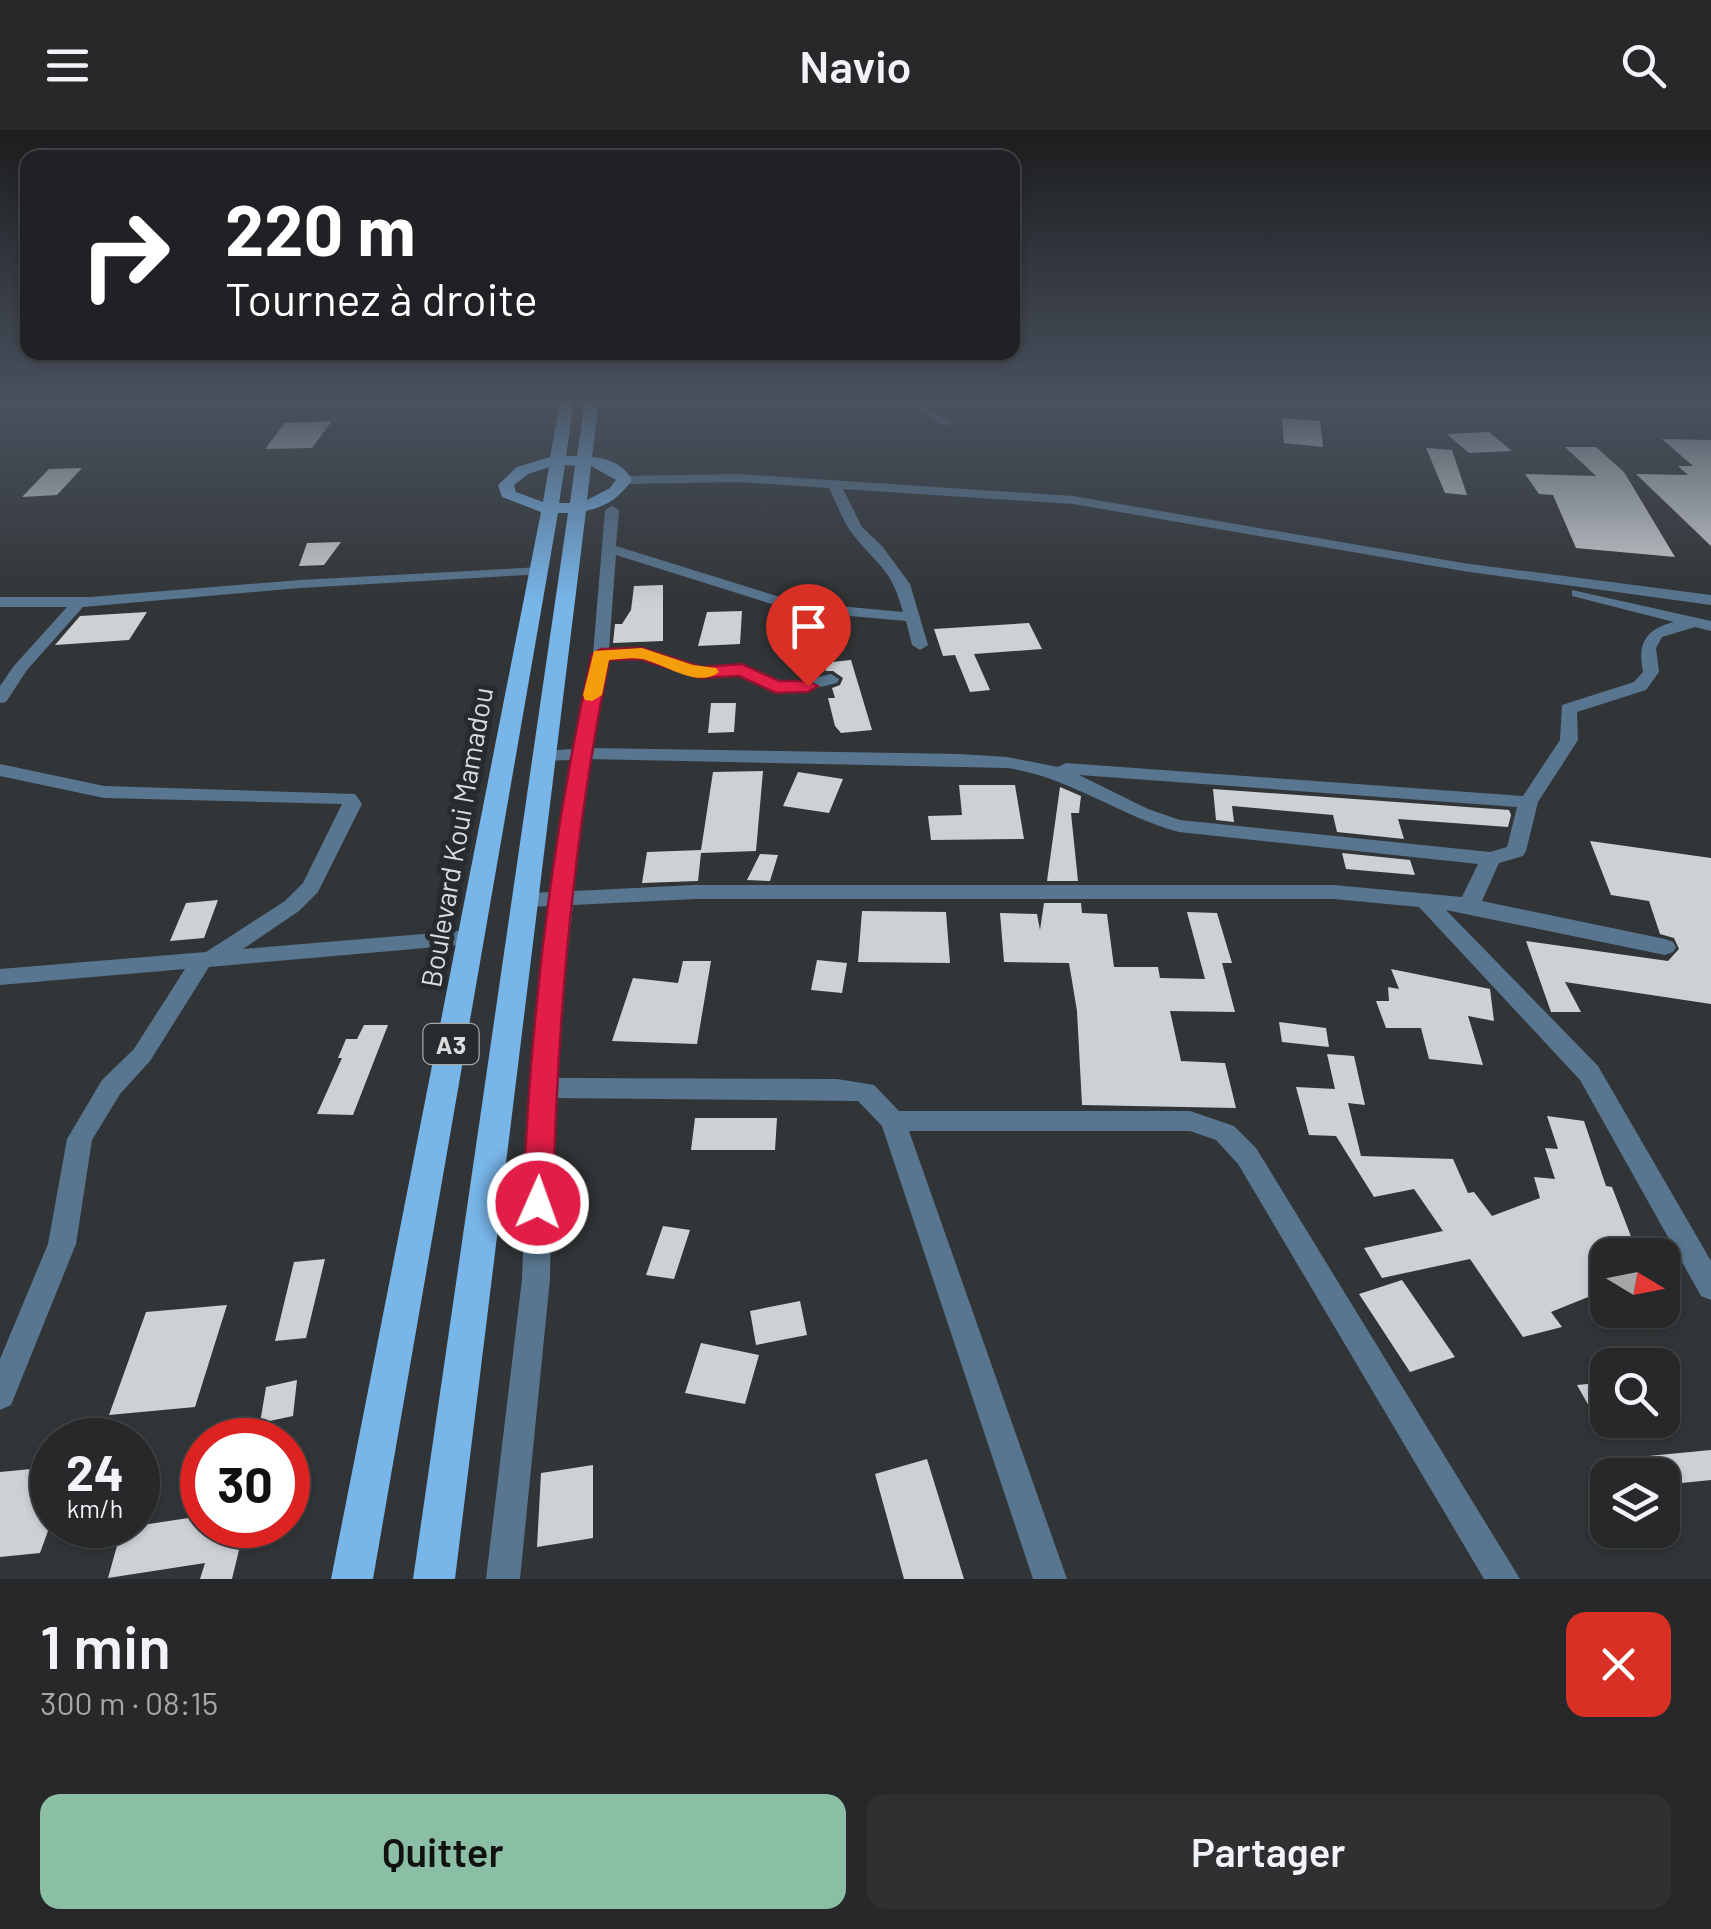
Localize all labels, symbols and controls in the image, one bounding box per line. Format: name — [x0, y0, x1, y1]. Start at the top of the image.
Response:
icon: menu — [40, 38, 95, 93]
text: Navio — [799, 38, 912, 92]
icon: search — [1616, 38, 1671, 93]
text: 220 m — [225, 186, 416, 270]
icon: right — [60, 190, 190, 320]
text: Tournez à droite — [225, 271, 538, 325]
pin — [766, 584, 851, 687]
icon: arrive — [781, 599, 836, 654]
street label: Boulevard Koui Mamadou — [413, 684, 499, 990]
road number: A3 — [424, 1024, 478, 1064]
position arrow — [486, 1151, 590, 1255]
north arrow — [1590, 1238, 1680, 1328]
map controls — [1590, 1238, 1680, 1548]
button: search — [1590, 1348, 1680, 1438]
speed limit sign: 30 — [180, 1418, 310, 1548]
text: 24 — [66, 1441, 124, 1501]
button: layers — [1590, 1458, 1680, 1548]
text: km/h — [67, 1493, 123, 1523]
text: 1 min — [40, 1609, 171, 1681]
button: close — [1566, 1612, 1671, 1717]
text: 300 m · 08:15 — [40, 1683, 218, 1721]
button: Quitter — [40, 1794, 846, 1909]
button: Partager — [866, 1794, 1671, 1909]

